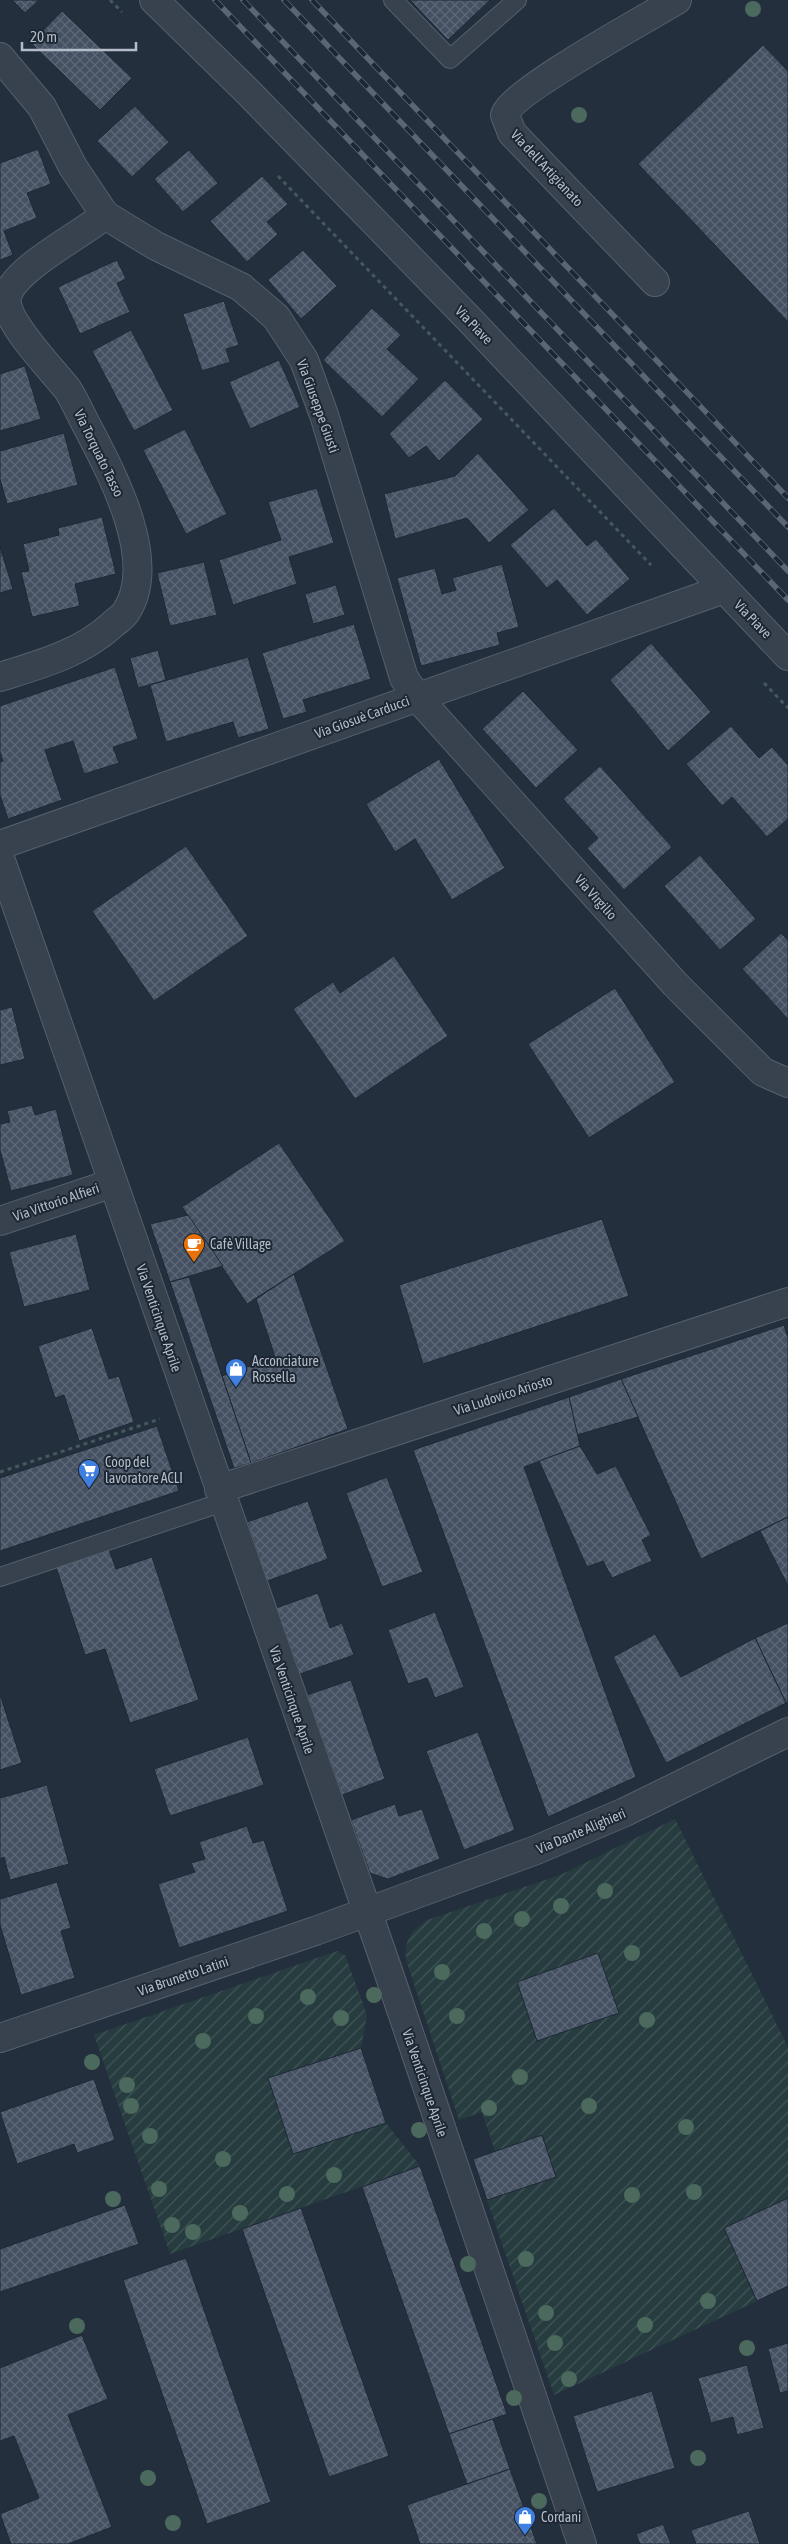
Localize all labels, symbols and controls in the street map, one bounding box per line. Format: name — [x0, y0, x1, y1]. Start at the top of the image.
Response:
scale bar — [22, 20, 136, 52]
text: 20 m — [30, 28, 57, 45]
street label: Via dell'Artigianato — [507, 126, 587, 210]
street label: Via Piave — [452, 303, 496, 347]
street label: Via Giuseppe Giusti — [294, 357, 342, 455]
street label: Via Torquato Tasso — [71, 407, 127, 499]
street label: Via Piave — [731, 597, 775, 641]
street label: Via Giosuè Carducci — [312, 692, 412, 742]
street label: Via Virgilio — [572, 871, 620, 923]
street label: Via Vittorio Alfieri — [11, 1180, 101, 1224]
cafe icon: Cafè Village — [182, 1232, 206, 1263]
place label: Cafè Village — [210, 1236, 271, 1252]
street label: Via Venticinque Aprile — [133, 1262, 185, 1374]
place label: Acconciature Rossella — [252, 1353, 319, 1385]
shop icon: Acconciature Rossella — [224, 1357, 248, 1388]
street label: Via Ludovico Ariosto — [452, 1372, 554, 1418]
place label: Coop del lavoratore ACLI — [105, 1454, 183, 1486]
supermarket icon: Coop del lavoratore ACLI — [77, 1458, 101, 1489]
street label: Via Venticinque Aprile — [266, 1644, 318, 1756]
street label: Via Dante Alighieri — [534, 1805, 628, 1857]
street label: Via Brunetto Latini — [136, 1953, 230, 1999]
street label: Via Venticinque Aprile — [399, 2027, 451, 2139]
shop icon: Cordani — [513, 2505, 537, 2536]
place label: Cordani — [541, 2509, 581, 2525]

